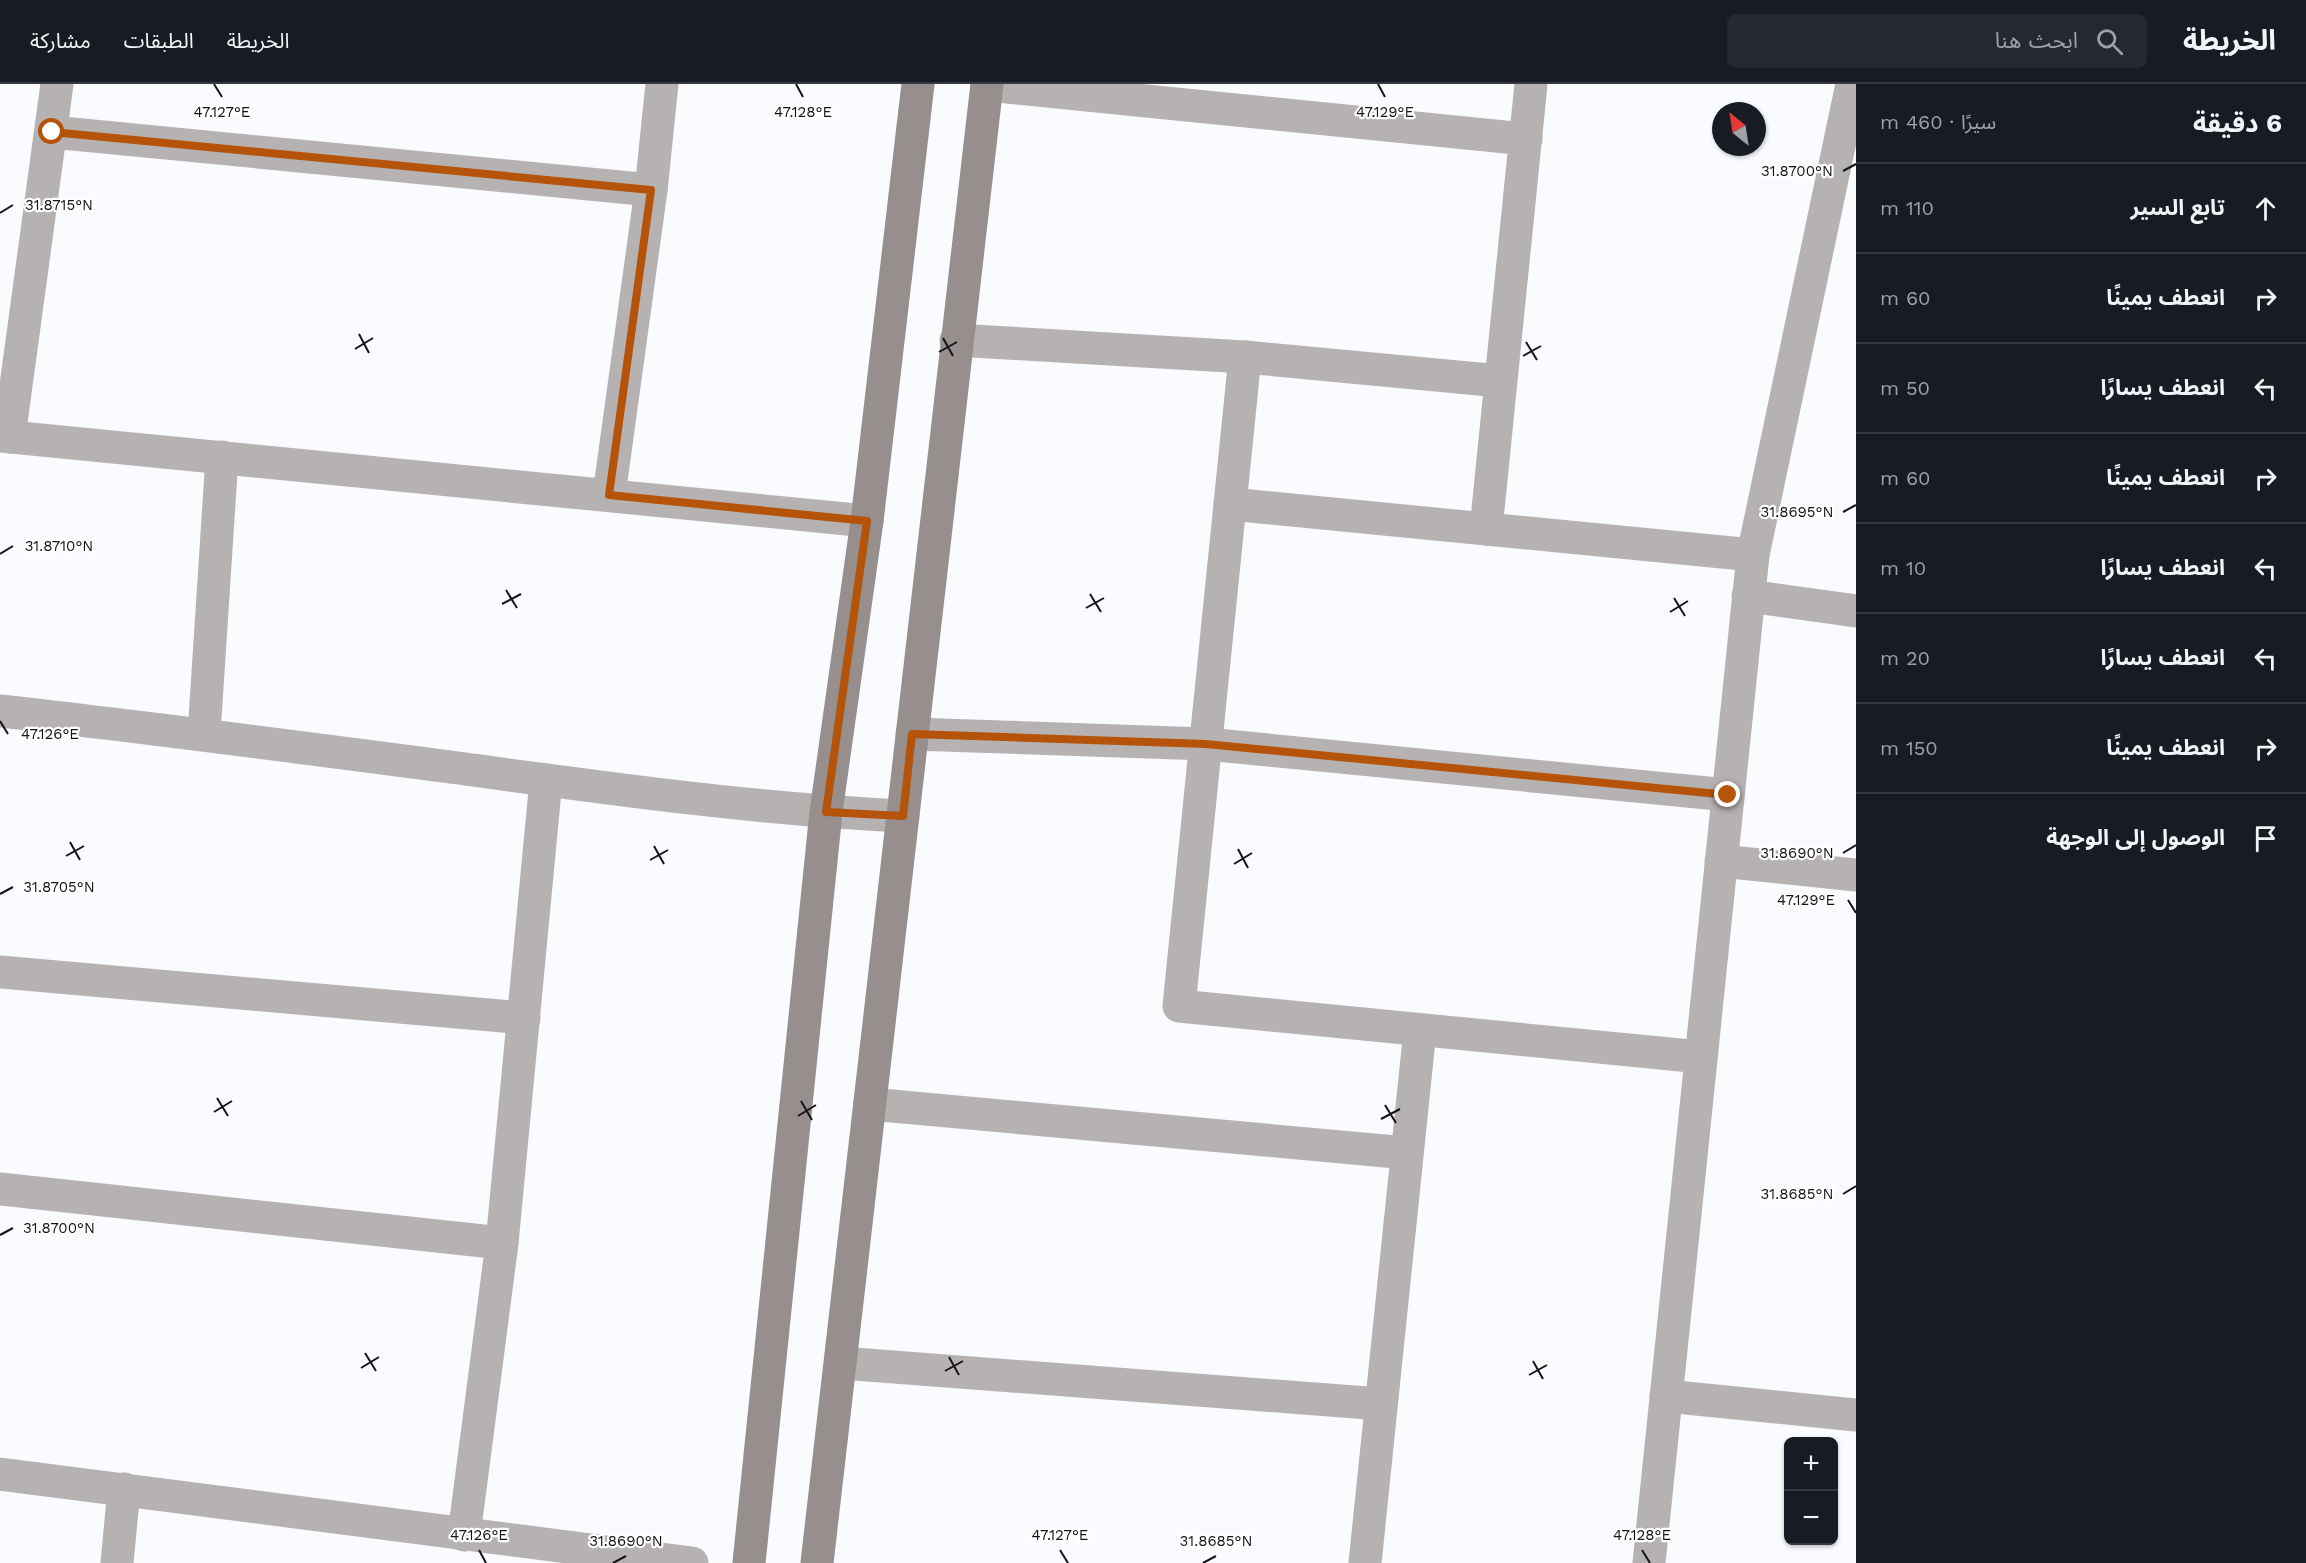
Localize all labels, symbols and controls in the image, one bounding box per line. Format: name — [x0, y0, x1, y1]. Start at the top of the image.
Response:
search box — [1727, 14, 2147, 68]
text: الخريطة — [2183, 24, 2276, 57]
icon: search — [2093, 25, 2126, 58]
text: مشاركة — [30, 28, 91, 53]
text: الطبقات — [124, 28, 194, 53]
text: الخريطة — [227, 28, 290, 53]
text: ابحث هنا — [1995, 28, 2078, 53]
north arrow — [1712, 102, 1766, 156]
text: 47.127°E — [194, 103, 250, 121]
text: 47.128°E — [774, 103, 832, 121]
text: 47.129°E — [1356, 103, 1414, 121]
text: 6 دقيقة — [2193, 108, 2282, 138]
text: سيرًا · 460 m — [1880, 110, 1996, 134]
route start — [38, 118, 64, 144]
text: 31.8700°N — [1761, 162, 1833, 180]
icon: ahead — [2249, 192, 2282, 225]
text: تابع السير — [2130, 195, 2225, 220]
text: 31.8715°N — [25, 196, 93, 214]
text: 110 m — [1880, 196, 1934, 220]
icon: right — [2249, 282, 2282, 315]
text: انعطف يمينًا — [2106, 285, 2225, 310]
text: 60 m — [1880, 286, 1931, 310]
icon: left — [2249, 372, 2282, 405]
text: انعطف يسارًا — [2101, 375, 2225, 400]
text: 50 m — [1880, 376, 1930, 400]
icon: right — [2249, 462, 2282, 495]
text: انعطف يمينًا — [2106, 465, 2225, 490]
text: 60 m — [1880, 466, 1931, 490]
text: 31.8695°N — [1761, 503, 1833, 521]
text: 31.8710°N — [25, 537, 93, 555]
icon: left — [2249, 552, 2282, 585]
text: انعطف يسارًا — [2101, 555, 2225, 580]
text: 10 m — [1880, 556, 1926, 580]
icon: left — [2249, 642, 2282, 675]
text: انعطف يسارًا — [2101, 645, 2225, 670]
text: 20 m — [1880, 646, 1930, 670]
text: 47.126°E — [21, 725, 79, 743]
icon: right — [2249, 732, 2282, 765]
text: انعطف يمينًا — [2106, 735, 2225, 760]
text: 150 m — [1880, 736, 1938, 760]
route end — [1714, 781, 1740, 807]
icon: arrive — [2249, 822, 2282, 855]
text: الوصول إلى الوجهة — [2046, 825, 2225, 850]
text: 31.8690°N — [1760, 844, 1834, 862]
text: 31.8705°N — [23, 878, 95, 896]
text: 47.129°E — [1777, 891, 1835, 909]
text: 31.8685°N — [1761, 1185, 1833, 1203]
text: 31.8700°N — [23, 1219, 95, 1237]
map controls — [1784, 1437, 1838, 1545]
button: + — [1784, 1437, 1838, 1491]
button: − — [1784, 1491, 1838, 1545]
text: 47.126°E — [450, 1526, 508, 1544]
text: 47.127°E — [1032, 1526, 1088, 1544]
text: 47.128°E — [1613, 1526, 1671, 1544]
text: 31.8690°N — [589, 1532, 663, 1550]
text: 31.8685°N — [1180, 1532, 1252, 1550]

